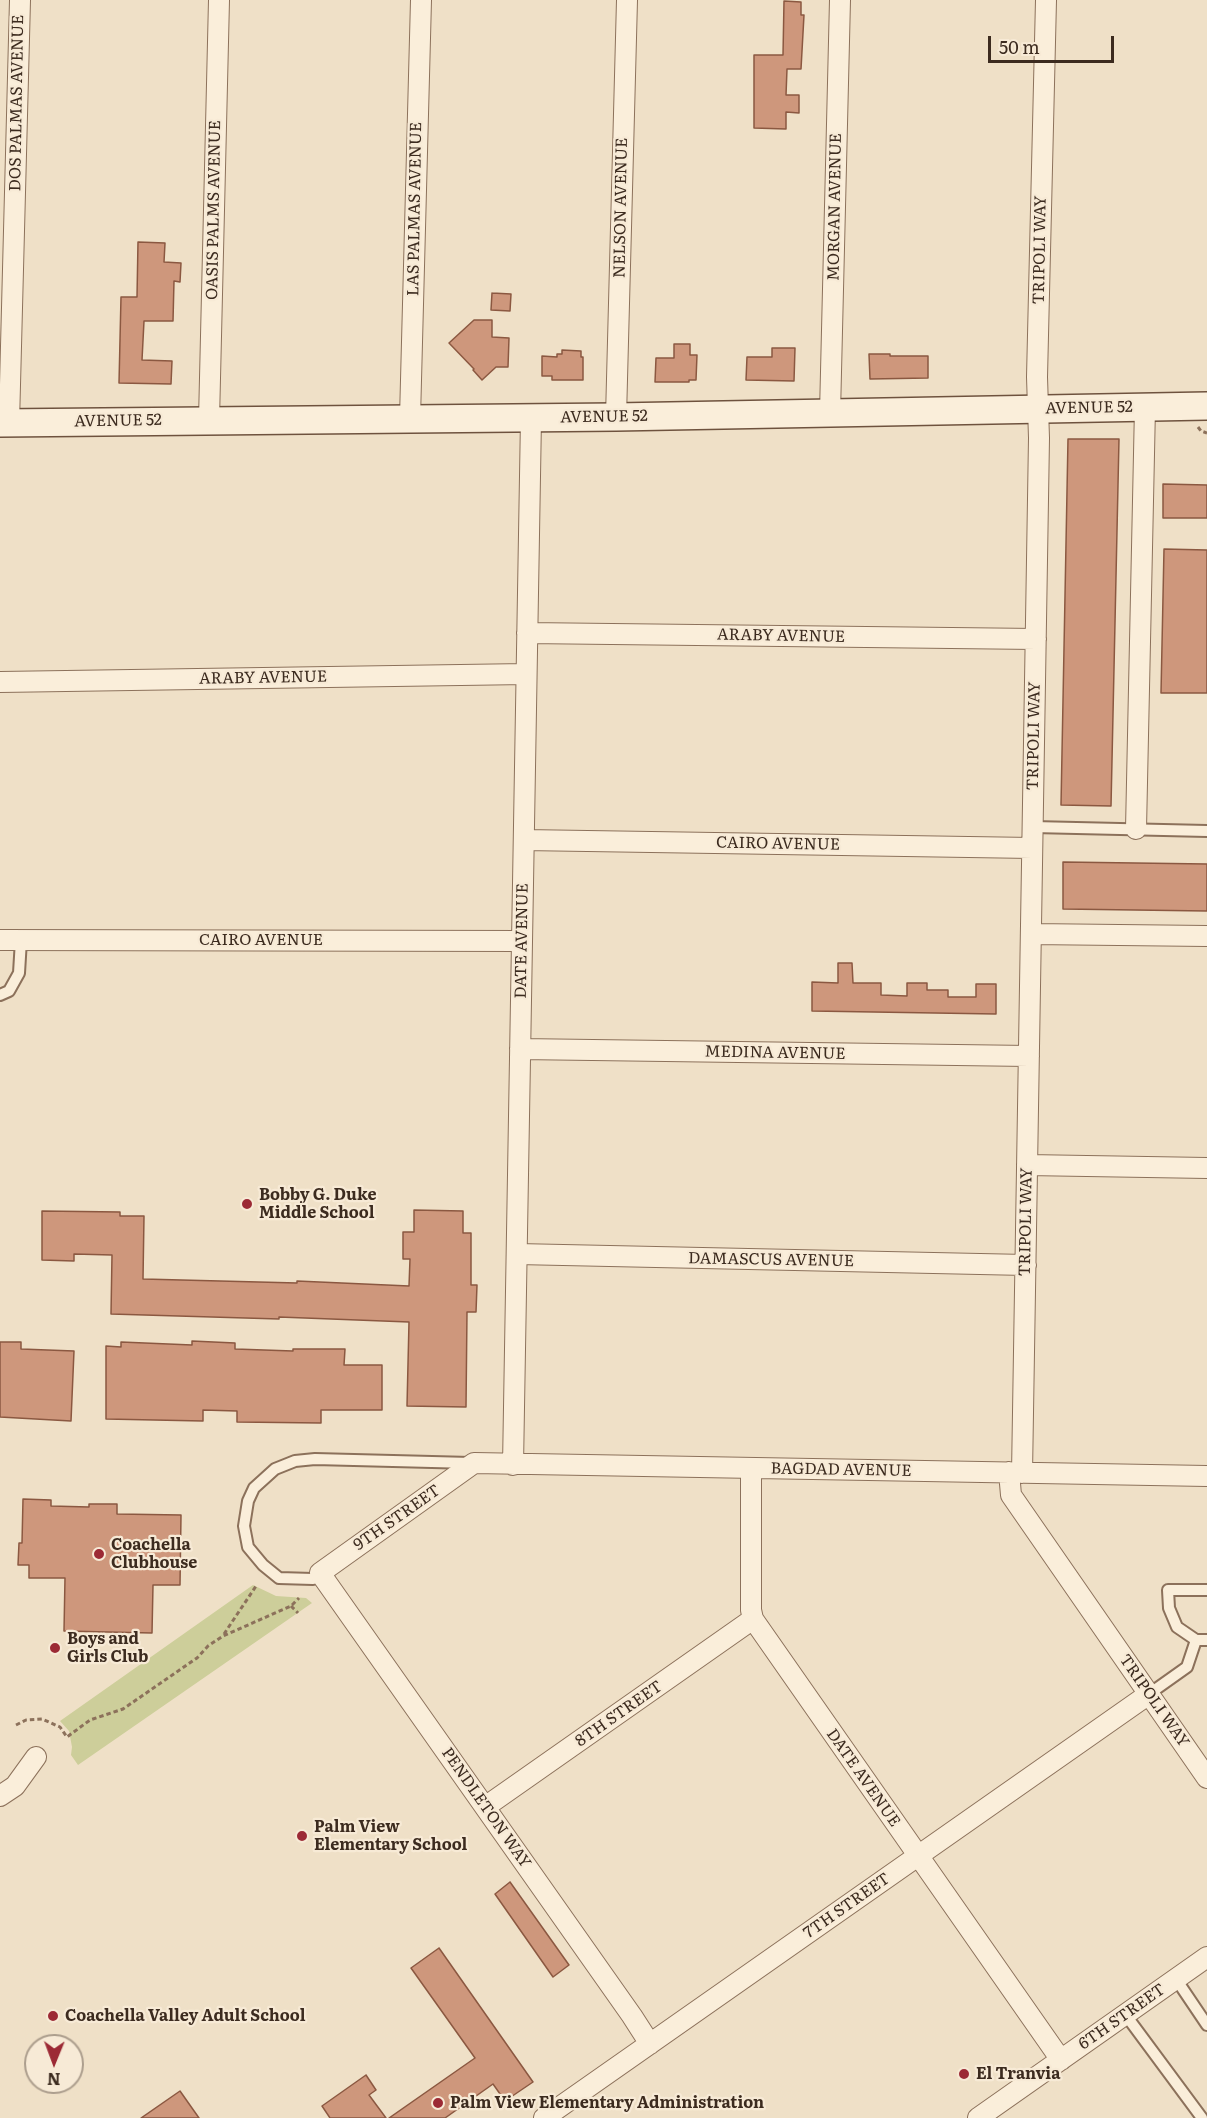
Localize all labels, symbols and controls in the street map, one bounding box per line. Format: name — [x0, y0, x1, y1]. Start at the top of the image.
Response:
street label: DOS PALMAS AVENUE — [6, 15, 28, 191]
scale bar — [991, 24, 1117, 62]
text: 50 m — [999, 33, 1040, 60]
street label: OASIS PALMS AVENUE — [203, 120, 225, 300]
street label: LAS PALMAS AVENUE — [404, 122, 426, 296]
street label: MORGAN AVENUE — [824, 133, 846, 281]
street label: NELSON AVENUE — [610, 138, 632, 278]
street label: TRIPOLI WAY — [1029, 195, 1051, 305]
street label: AVENUE 52 — [1045, 398, 1133, 418]
street label: AVENUE 52 — [560, 407, 648, 427]
street label: AVENUE 52 — [74, 411, 162, 431]
street label: ARABY AVENUE — [717, 625, 845, 647]
street label: ARABY AVENUE — [199, 667, 327, 689]
street label: TRIPOLI WAY — [1023, 681, 1045, 791]
street label: CAIRO AVENUE — [716, 833, 840, 855]
street label: DATE AVENUE — [511, 883, 533, 999]
street label: CAIRO AVENUE — [199, 930, 323, 950]
street label: MEDINA AVENUE — [704, 1042, 846, 1064]
street label: TRIPOLI WAY — [1015, 1167, 1037, 1277]
place label: Bobby G. Duke Middle School — [259, 1185, 376, 1223]
marker: Bobby G. Duke Middle School — [240, 1197, 254, 1211]
street label: DAMASCUS AVENUE — [688, 1249, 854, 1271]
street label: BAGDAD AVENUE — [770, 1459, 912, 1481]
street label: 9TH STREET — [350, 1481, 444, 1555]
place label: Coachella Clubhouse — [111, 1535, 197, 1573]
marker: Coachella Clubhouse — [92, 1547, 106, 1561]
place label: Boys and Girls Club — [67, 1629, 148, 1667]
marker: Boys and Girls Club — [48, 1641, 62, 1655]
street label: TRIPOLI WAY — [1115, 1651, 1193, 1751]
street label: 8TH STREET — [572, 1677, 666, 1751]
street label: DATE AVENUE — [822, 1725, 904, 1831]
street label: PENDLETON WAY — [437, 1744, 535, 1872]
place label: Palm View Elementary School — [314, 1817, 467, 1855]
marker: Palm View Elementary School — [295, 1829, 309, 1843]
street label: 7TH STREET — [800, 1869, 894, 1943]
street label: 6TH STREET — [1075, 1980, 1169, 2054]
place label: Coachella Valley Adult School — [65, 2006, 305, 2026]
marker: Coachella Valley Adult School — [46, 2009, 60, 2023]
north arrow — [24, 2034, 84, 2094]
place label: El Tranvia — [976, 2064, 1060, 2084]
marker: El Tranvia — [957, 2067, 971, 2081]
text: N — [47, 2068, 61, 2092]
place label: Palm View Elementary Administration — [450, 2093, 764, 2113]
marker: Palm View Elementary Administration — [431, 2096, 445, 2110]

